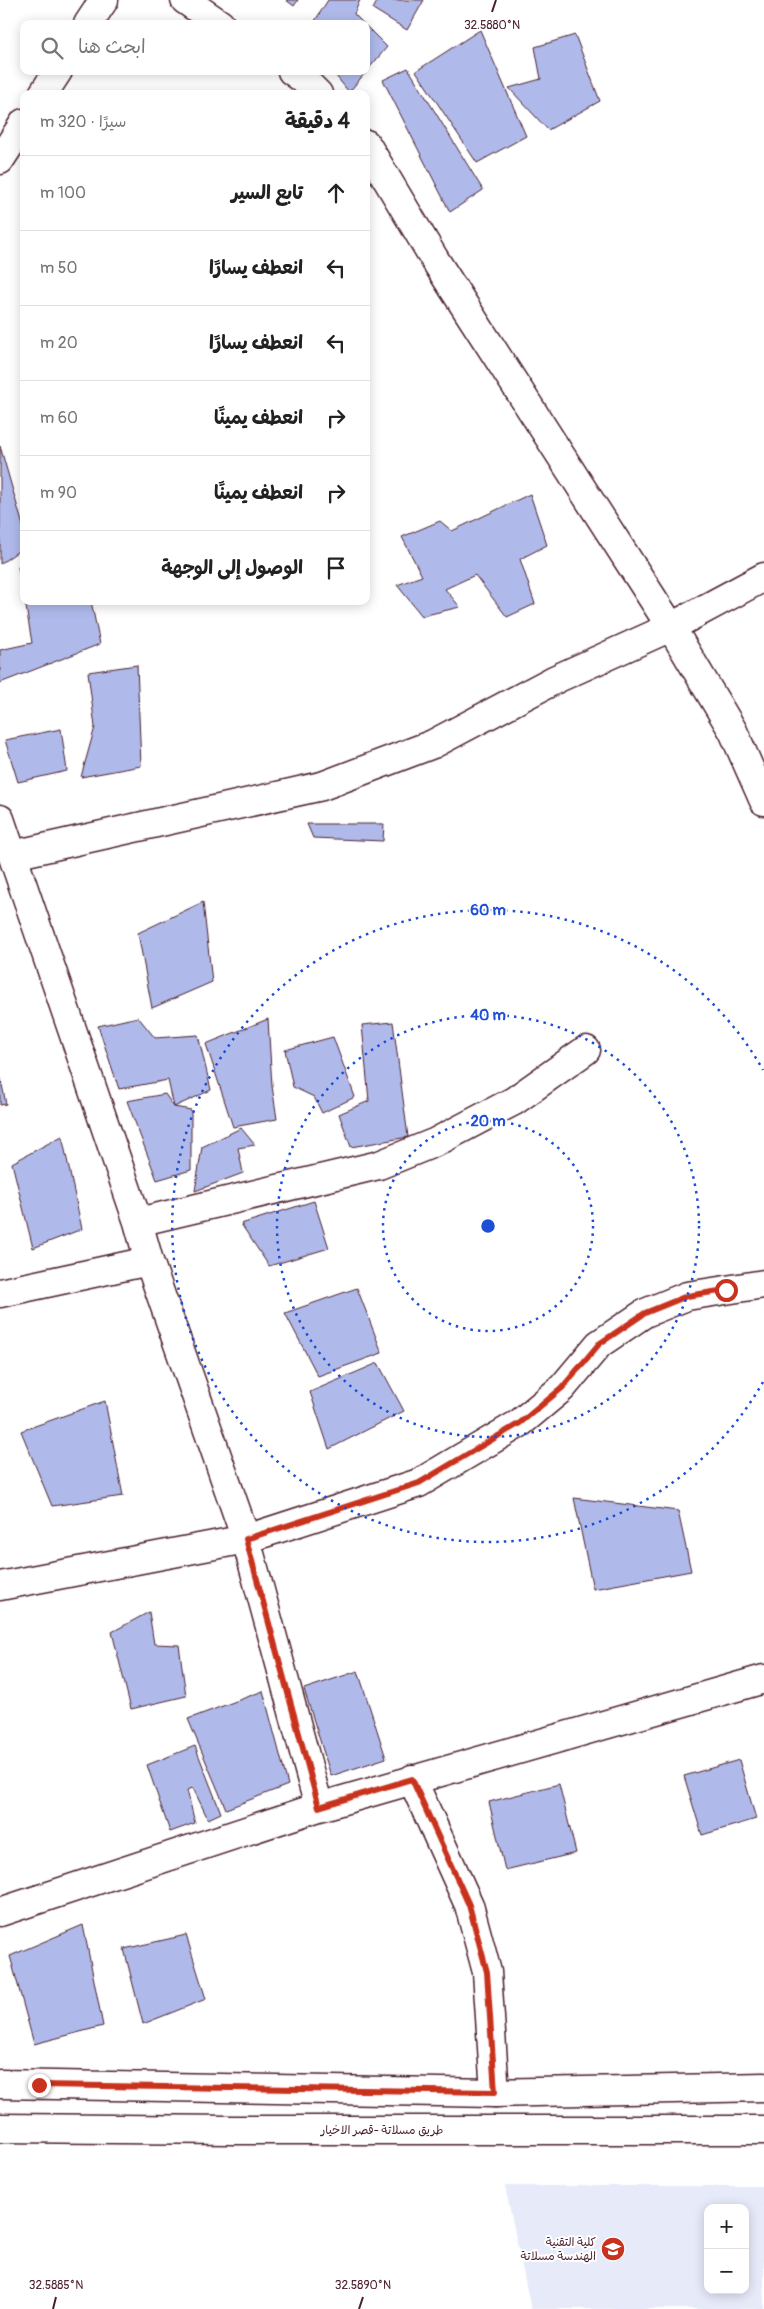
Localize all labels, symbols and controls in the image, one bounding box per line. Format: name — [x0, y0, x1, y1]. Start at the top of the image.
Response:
text: 32.5880°N — [464, 18, 520, 33]
search box — [20, 20, 370, 75]
icon: search — [38, 34, 66, 62]
text: ابحث هنا — [78, 35, 146, 59]
text: 4 دقيقة — [285, 108, 350, 135]
text: سيرًا · 320 m — [40, 112, 126, 132]
icon: ahead — [322, 179, 350, 207]
text: تابع السير — [231, 181, 303, 205]
text: 100 m — [40, 183, 86, 203]
icon: left — [322, 254, 350, 282]
text: انعطف يسارًا — [209, 256, 303, 280]
text: 50 m — [40, 258, 77, 278]
icon: left — [322, 329, 350, 357]
text: انعطف يسارًا — [209, 331, 303, 355]
text: 20 m — [40, 333, 78, 353]
icon: right — [322, 404, 350, 432]
text: انعطف يمينًا — [214, 406, 303, 430]
text: 60 m — [40, 408, 78, 428]
icon: right — [322, 479, 350, 507]
text: انعطف يمينًا — [214, 481, 303, 505]
text: 90 m — [40, 483, 77, 503]
icon: arrive — [322, 554, 350, 582]
text: الوصول إلى الوجهة — [161, 556, 303, 580]
text: 60 m — [470, 901, 506, 920]
text: 40 m — [470, 1006, 506, 1025]
text: 20 m — [470, 1112, 506, 1131]
centre of rings — [479, 1217, 497, 1235]
route start — [715, 1279, 738, 1302]
route end — [28, 2074, 51, 2097]
street label: طريق مسلاتة -قصر الاخيار — [320, 2123, 443, 2138]
map controls — [704, 2204, 749, 2294]
button: + — [704, 2204, 749, 2249]
place label: كلية التقنية الهندسة مسلاتة — [521, 2235, 596, 2264]
school or university icon: كلية التقنية الهندسة مسلاتة — [600, 2236, 626, 2262]
button: − — [704, 2249, 749, 2294]
text: 32.5885°N — [29, 2278, 83, 2293]
text: 32.5890°N — [335, 2278, 391, 2293]

